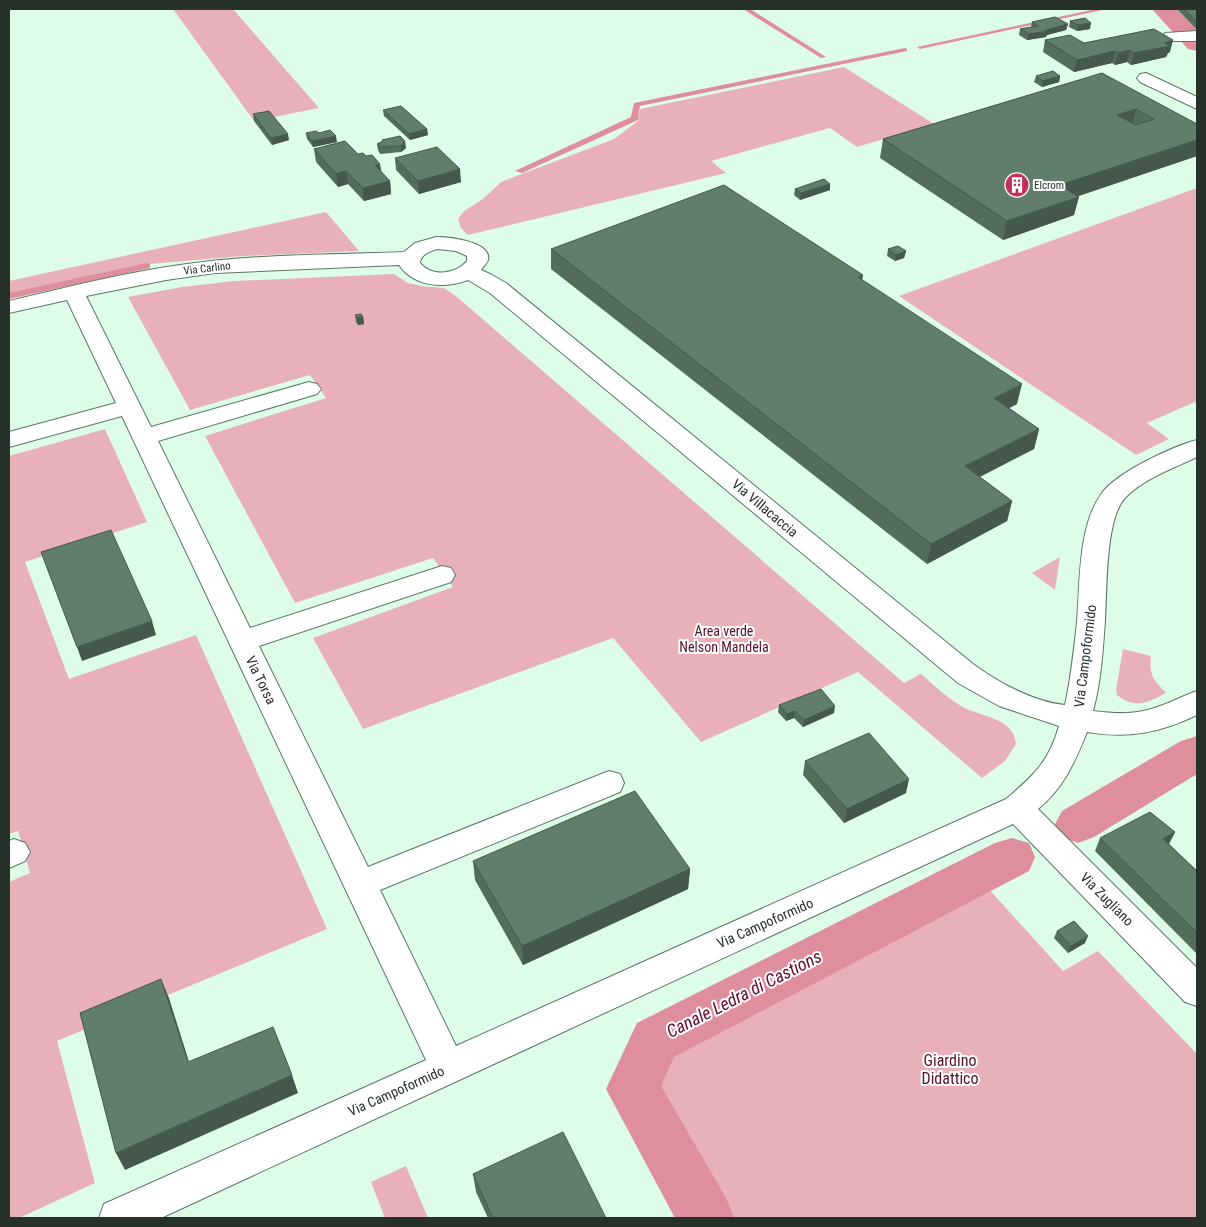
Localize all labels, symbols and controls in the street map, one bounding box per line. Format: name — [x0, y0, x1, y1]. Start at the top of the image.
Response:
building icon: Elcrom — [1004, 172, 1030, 198]
place label: Elcrom — [1034, 179, 1064, 192]
street label: Via Carlino — [183, 259, 232, 278]
street label: Via Villacaccia — [729, 476, 801, 540]
street label: Via Campoformido — [1071, 604, 1099, 708]
park label: Area verde Nelson Mandela — [679, 623, 769, 655]
street label: Via Torsa — [242, 653, 280, 707]
street label: Via Zugliano — [1077, 869, 1137, 929]
street label: Via Campoformido — [714, 895, 816, 951]
water label: Canale Ledra di Castions — [663, 945, 825, 1042]
park label: Giardino Didattico — [922, 1051, 978, 1088]
street label: Via Campoformido — [345, 1063, 447, 1119]

